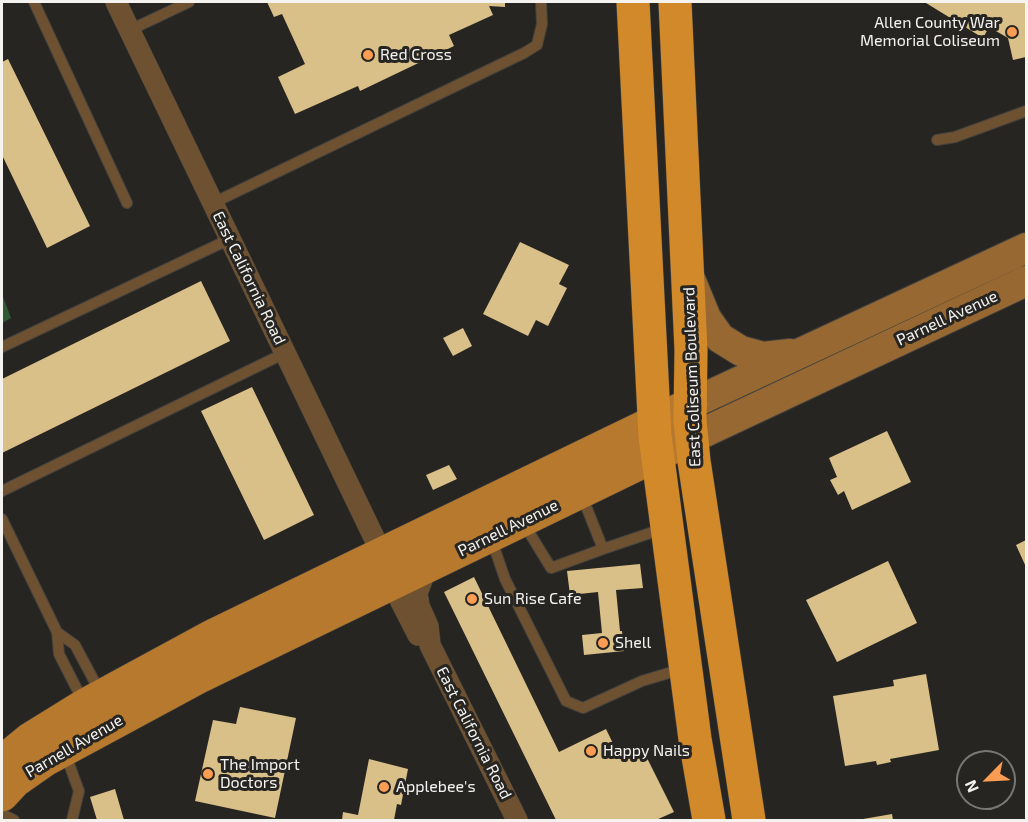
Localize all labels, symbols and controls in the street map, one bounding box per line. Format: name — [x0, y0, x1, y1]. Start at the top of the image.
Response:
place label: Allen County War Memorial Coliseum — [860, 13, 1000, 51]
marker: Allen County War Memorial Coliseum — [1005, 25, 1019, 39]
place label: Red Cross — [380, 45, 452, 65]
marker: Red Cross — [361, 48, 375, 62]
street label: East California Road — [208, 208, 290, 348]
street label: Parnell Avenue — [893, 286, 1001, 350]
street label: East Coliseum Boulevard — [679, 287, 705, 467]
street label: Parnell Avenue — [455, 495, 561, 561]
place label: Sun Rise Cafe — [484, 589, 582, 609]
marker: Sun Rise Cafe — [465, 592, 479, 606]
place label: Shell — [615, 633, 651, 653]
marker: Shell — [596, 636, 610, 650]
street label: East California Road — [432, 664, 516, 802]
street label: Parnell Avenue — [22, 710, 126, 782]
place label: Happy Nails — [603, 741, 690, 761]
marker: Happy Nails — [584, 744, 598, 758]
north arrow — [956, 750, 1016, 810]
place label: The Import Doctors — [220, 755, 300, 793]
marker: The Import Doctors — [201, 767, 215, 781]
place label: Applebee's — [396, 777, 476, 797]
text: N — [960, 778, 982, 796]
marker: Applebee's — [377, 780, 391, 794]

